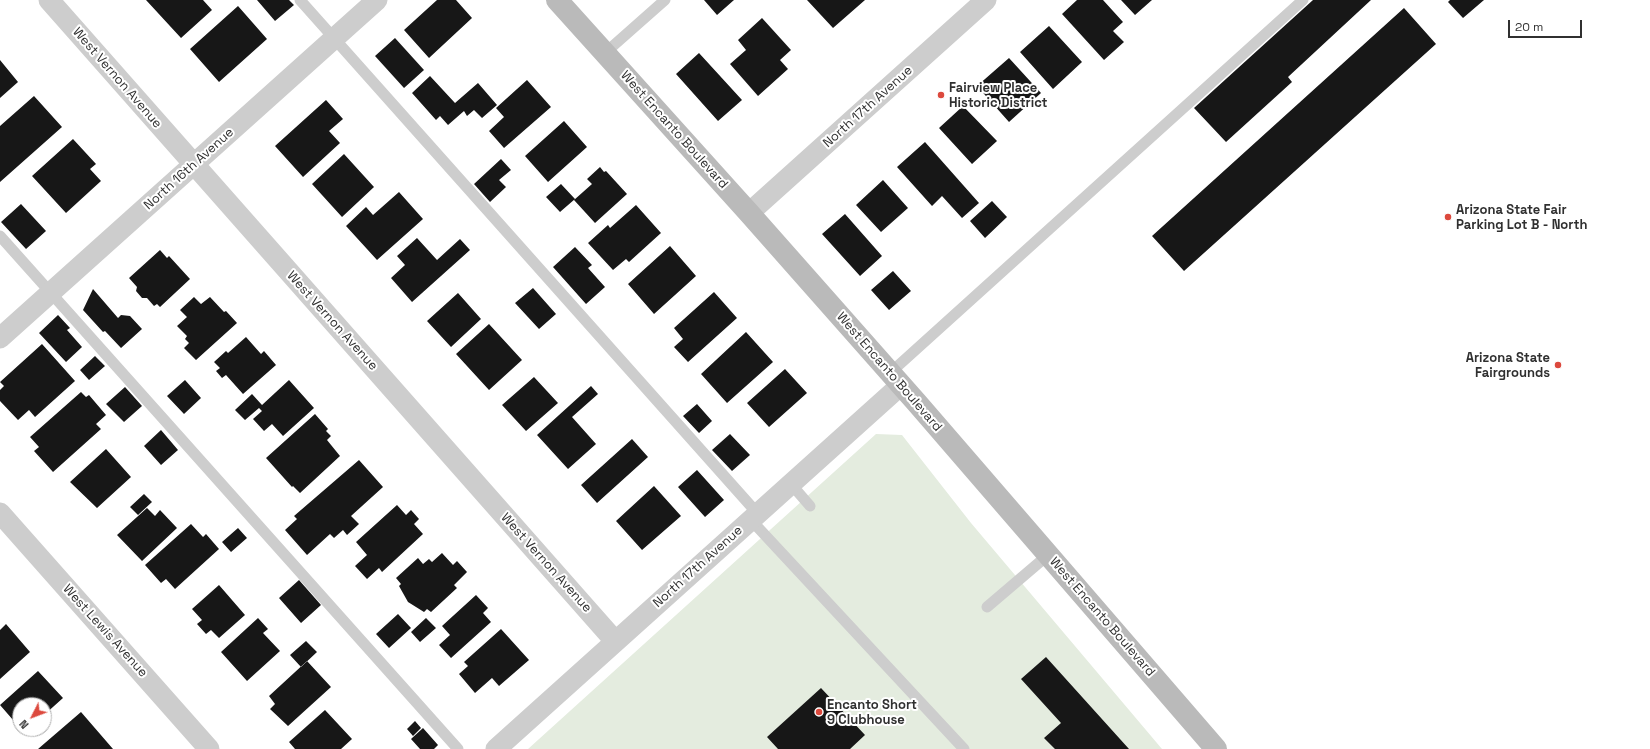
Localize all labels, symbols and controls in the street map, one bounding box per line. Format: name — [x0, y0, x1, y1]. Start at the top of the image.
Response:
scale bar — [1510, 12, 1584, 38]
text: 20 m — [1515, 19, 1543, 35]
street label: West Vernon Avenue — [69, 24, 165, 132]
street label: North 17th Avenue — [820, 63, 916, 151]
street label: West Encanto Boulevard — [617, 68, 731, 192]
place label: Fairview Place Historic District — [949, 80, 1048, 111]
marker: Fairview Place Historic District — [936, 90, 946, 100]
street label: North 16th Avenue — [141, 125, 237, 213]
place label: Arizona State Fair Parking Lot B - North — [1456, 202, 1587, 233]
marker: Arizona State Fair Parking Lot B - North — [1443, 212, 1453, 222]
street label: West Vernon Avenue — [283, 268, 381, 374]
street label: West Encanto Boulevard — [833, 309, 945, 435]
place label: Arizona State Fairgrounds — [1466, 350, 1550, 381]
marker: Arizona State Fairgrounds — [1553, 360, 1563, 370]
street label: West Vernon Avenue — [497, 510, 595, 616]
street label: North 17th Avenue — [650, 523, 746, 611]
street label: West Encanto Boulevard — [1046, 554, 1158, 680]
street label: West Lewis Avenue — [59, 581, 151, 681]
north arrow — [12, 697, 52, 737]
place label: Encanto Short 9 Clubhouse — [827, 697, 917, 728]
marker: Encanto Short 9 Clubhouse — [814, 707, 824, 717]
text: N — [16, 717, 31, 732]

